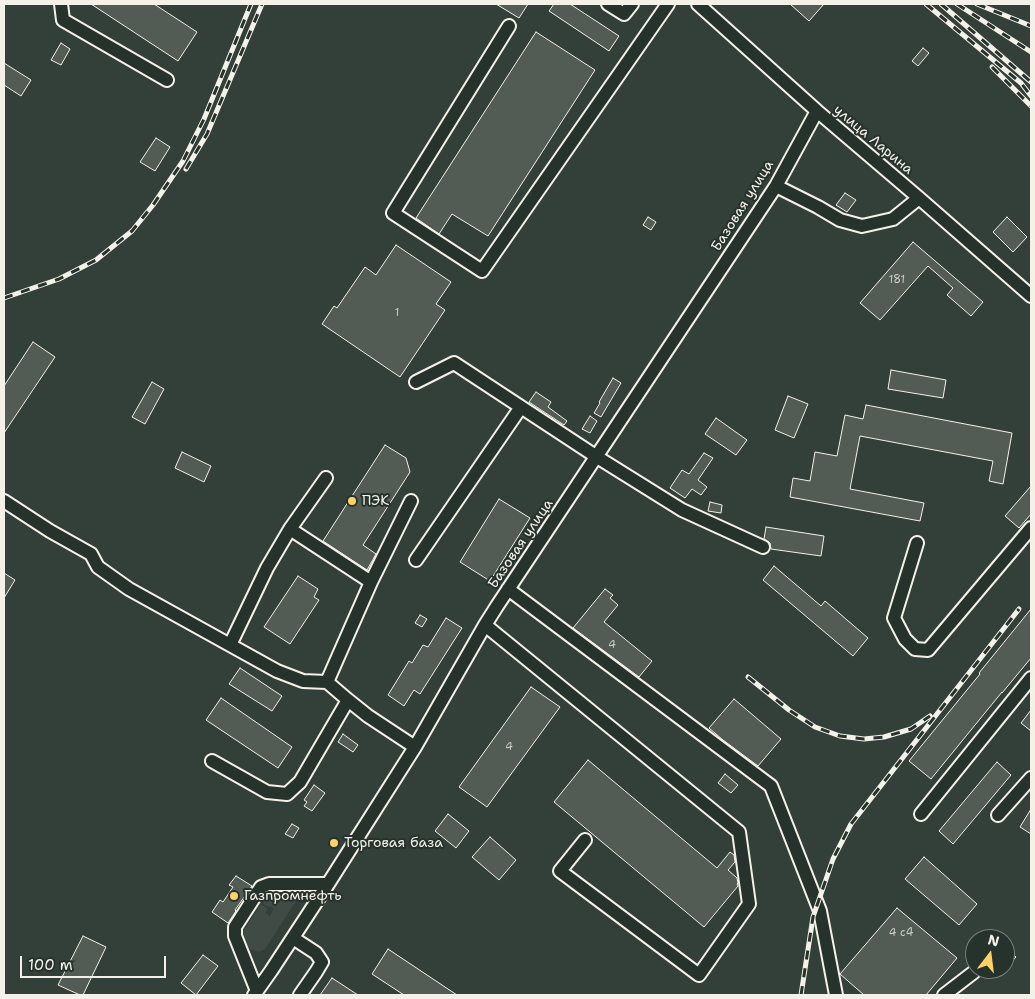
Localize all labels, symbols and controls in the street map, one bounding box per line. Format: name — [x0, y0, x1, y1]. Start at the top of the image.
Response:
street label: улица Ларина — [830, 102, 916, 178]
street label: Базовая улица — [708, 157, 778, 255]
house number: 181 — [889, 273, 905, 287]
house number: 1 — [395, 306, 399, 320]
place label: ПЭК — [362, 493, 389, 509]
marker: ПЭК — [346, 495, 358, 507]
street label: Базовая улица — [485, 496, 557, 592]
house number: 4 — [608, 638, 616, 652]
house number: 4 — [505, 740, 513, 754]
place label: Торговая база — [344, 835, 443, 851]
marker: Торговая база — [328, 837, 340, 849]
place label: Газпромнефть — [244, 888, 342, 904]
marker: Газпромнефть — [228, 890, 240, 902]
house number: 4 с4 — [889, 926, 913, 940]
north arrow — [965, 929, 1015, 979]
text: N — [986, 930, 1001, 951]
scale bar — [22, 946, 169, 978]
text: 100 m — [28, 955, 73, 975]

